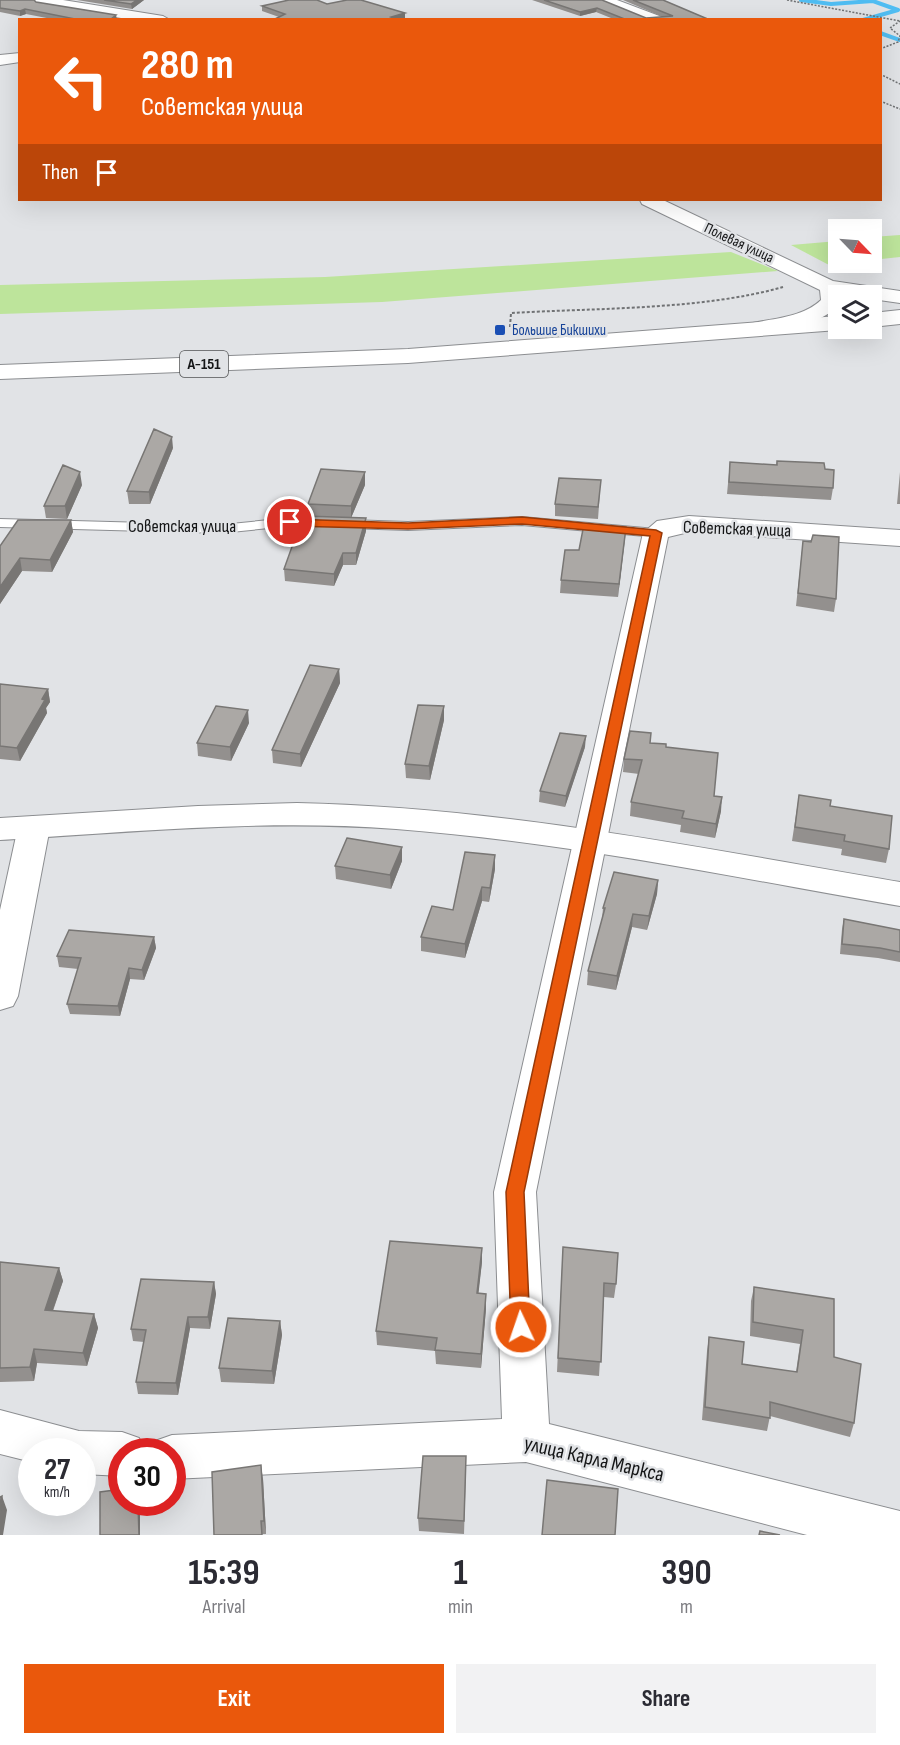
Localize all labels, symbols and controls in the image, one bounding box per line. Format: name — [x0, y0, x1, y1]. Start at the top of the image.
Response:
text: 280 m — [141, 40, 234, 91]
icon: left — [42, 42, 120, 120]
text: Советская улица — [141, 91, 303, 123]
icon: arrive — [90, 156, 123, 189]
text: Then — [42, 159, 78, 186]
street label: Полевая улица — [701, 219, 777, 267]
north arrow — [828, 219, 882, 273]
map controls — [828, 219, 882, 339]
button: layers — [828, 285, 882, 339]
place label: Большие Бикшихи — [512, 321, 606, 340]
marker: Большие Бикшихи — [493, 323, 507, 337]
road number: А-151 — [180, 351, 228, 377]
pin — [264, 496, 315, 547]
icon: arrive — [273, 505, 306, 538]
street label: Советская улица — [128, 516, 236, 537]
street label: Советская улица — [683, 517, 791, 541]
position arrow — [489, 1295, 553, 1359]
street label: улица Карла Маркса — [522, 1431, 666, 1487]
speed limit sign: 30 — [108, 1438, 186, 1516]
text: 27 — [44, 1452, 70, 1488]
text: km/h — [44, 1483, 70, 1502]
text: 15:39 — [188, 1552, 260, 1595]
text: 1 — [453, 1552, 468, 1595]
text: 390 — [661, 1552, 712, 1595]
text: Arrival — [202, 1595, 245, 1619]
text: min — [448, 1595, 473, 1619]
text: m — [680, 1595, 693, 1619]
button: Exit — [24, 1664, 444, 1733]
button: Share — [456, 1664, 876, 1733]

